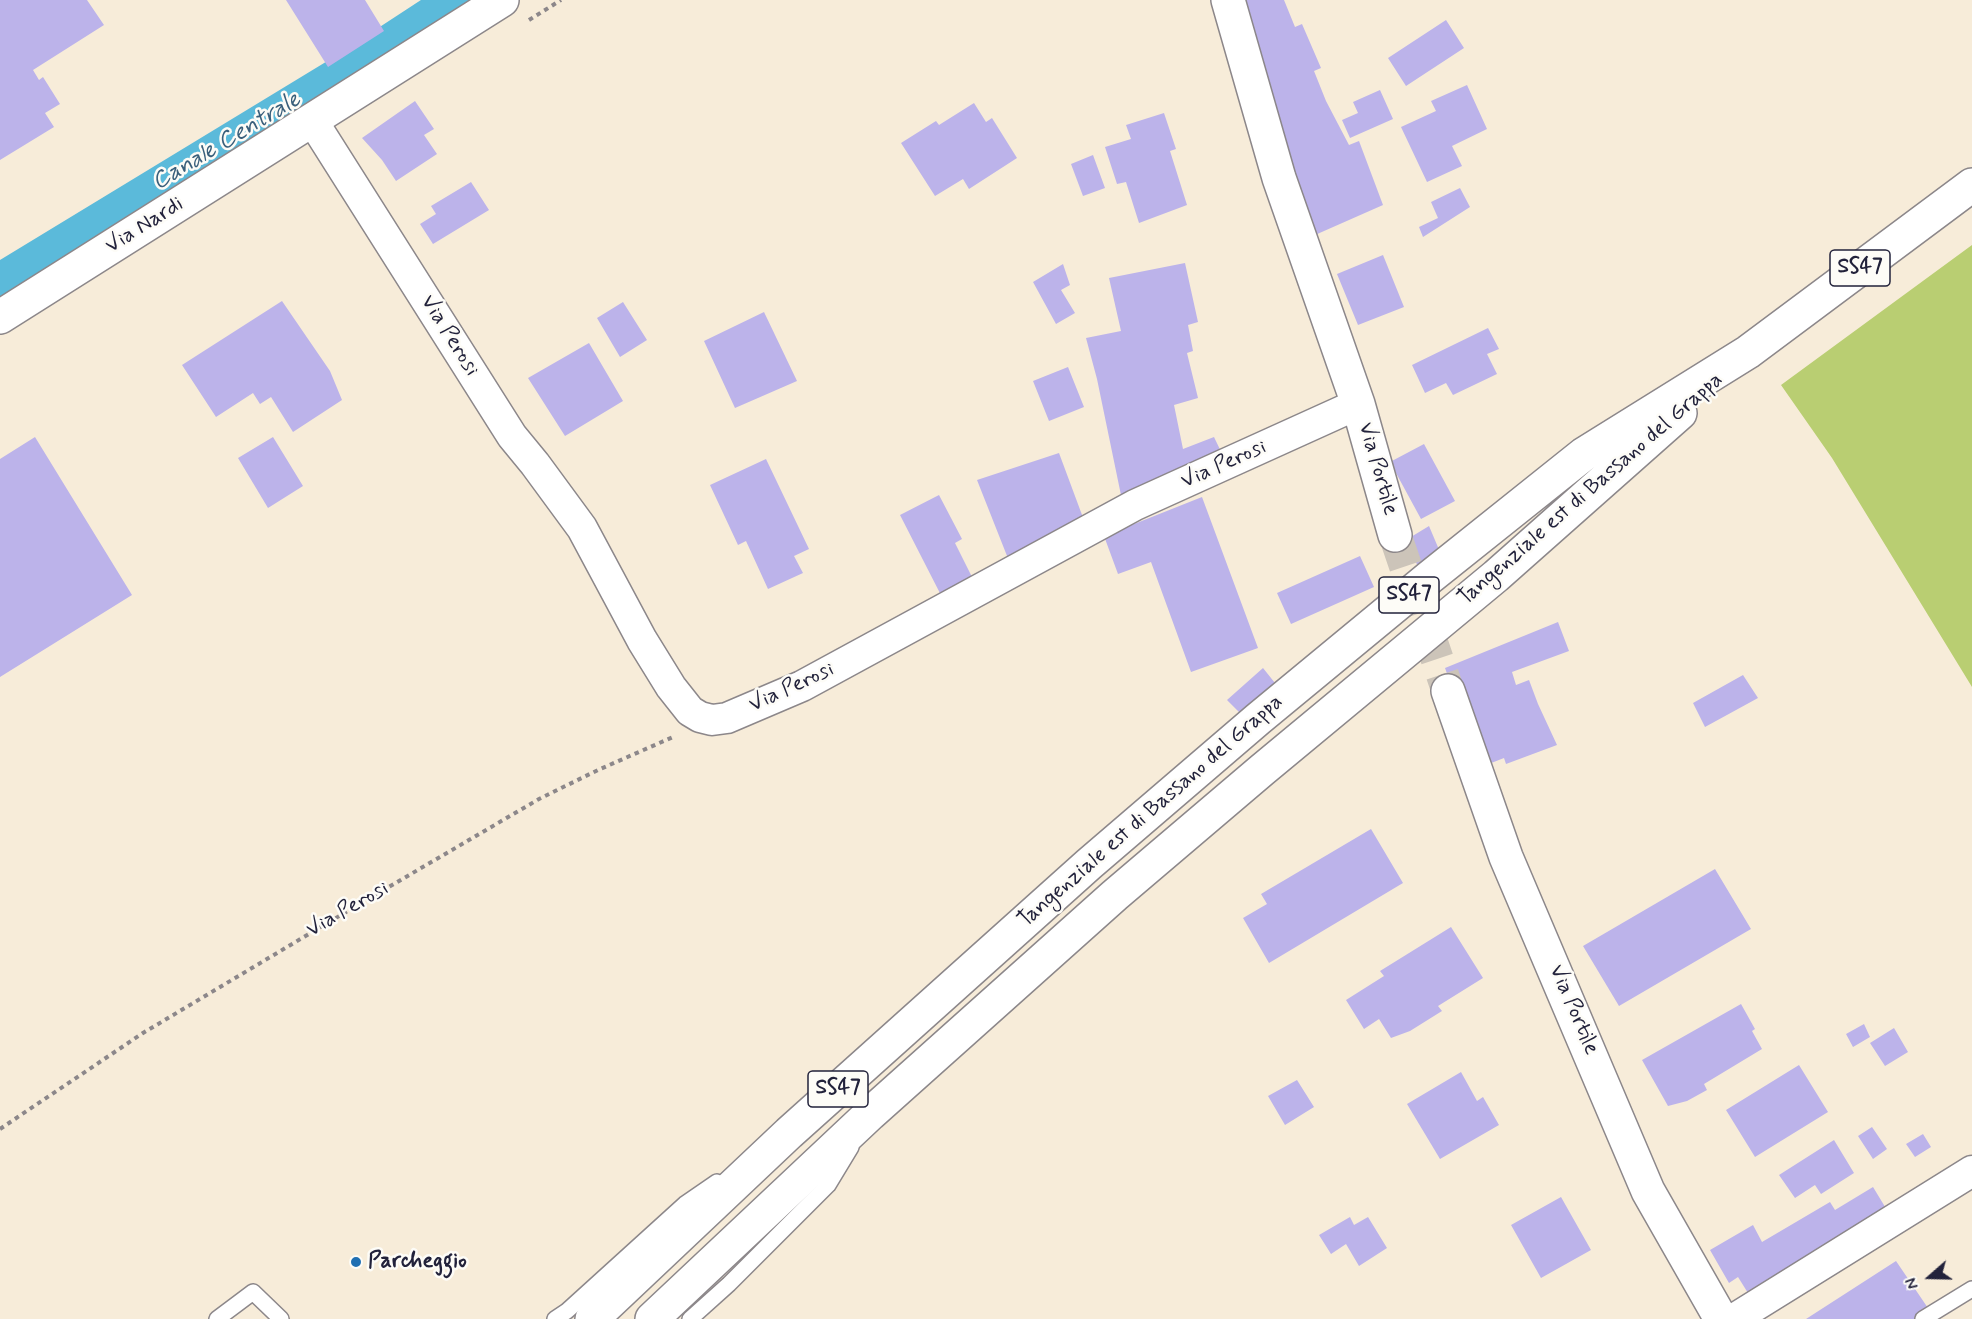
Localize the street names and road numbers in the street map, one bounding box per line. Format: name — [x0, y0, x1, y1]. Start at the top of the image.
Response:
street label: Via Nardi — [101, 192, 189, 260]
road number: SS47 — [1830, 250, 1890, 286]
street label: Via Perosi — [414, 290, 484, 382]
street label: Tangenziale est di Bassano del Grappa — [1453, 368, 1729, 612]
street label: Via Portile — [1351, 420, 1403, 518]
street label: Via Perosi — [1177, 434, 1271, 496]
road number: SS47 — [1379, 577, 1439, 613]
street label: Via Perosi — [745, 657, 839, 719]
street label: Tangenziale est di Bassano del Grappa — [1013, 690, 1289, 934]
street label: Via Perosi — [302, 876, 394, 944]
street label: Via Portile — [1542, 961, 1604, 1059]
road number: SS47 — [808, 1071, 868, 1107]

